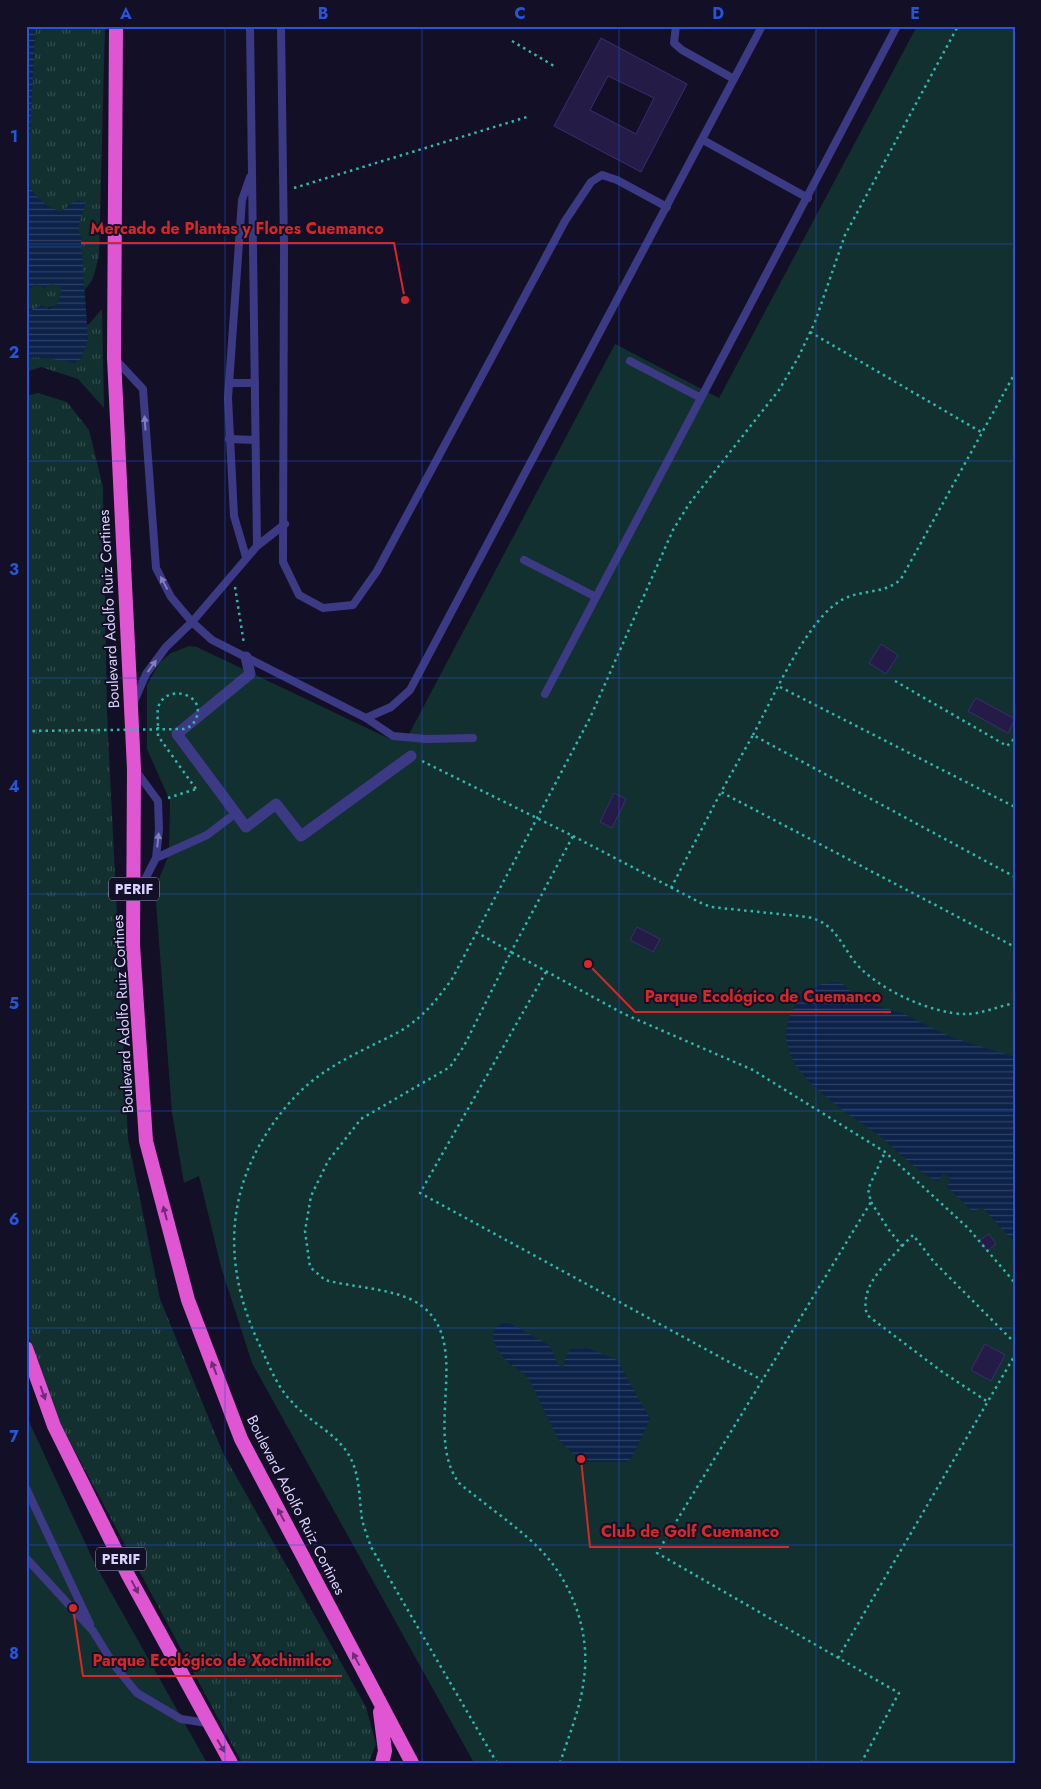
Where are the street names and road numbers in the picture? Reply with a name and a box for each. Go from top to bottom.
street label: Boulevard Adolfo Ruiz Cortines [93,509,125,709]
road number: PERIF [109,878,159,901]
street label: Boulevard Adolfo Ruiz Cortines [107,914,139,1114]
street label: Boulevard Adolfo Ruiz Cortines [241,1411,351,1599]
road number: PERIF [96,1548,146,1570]

